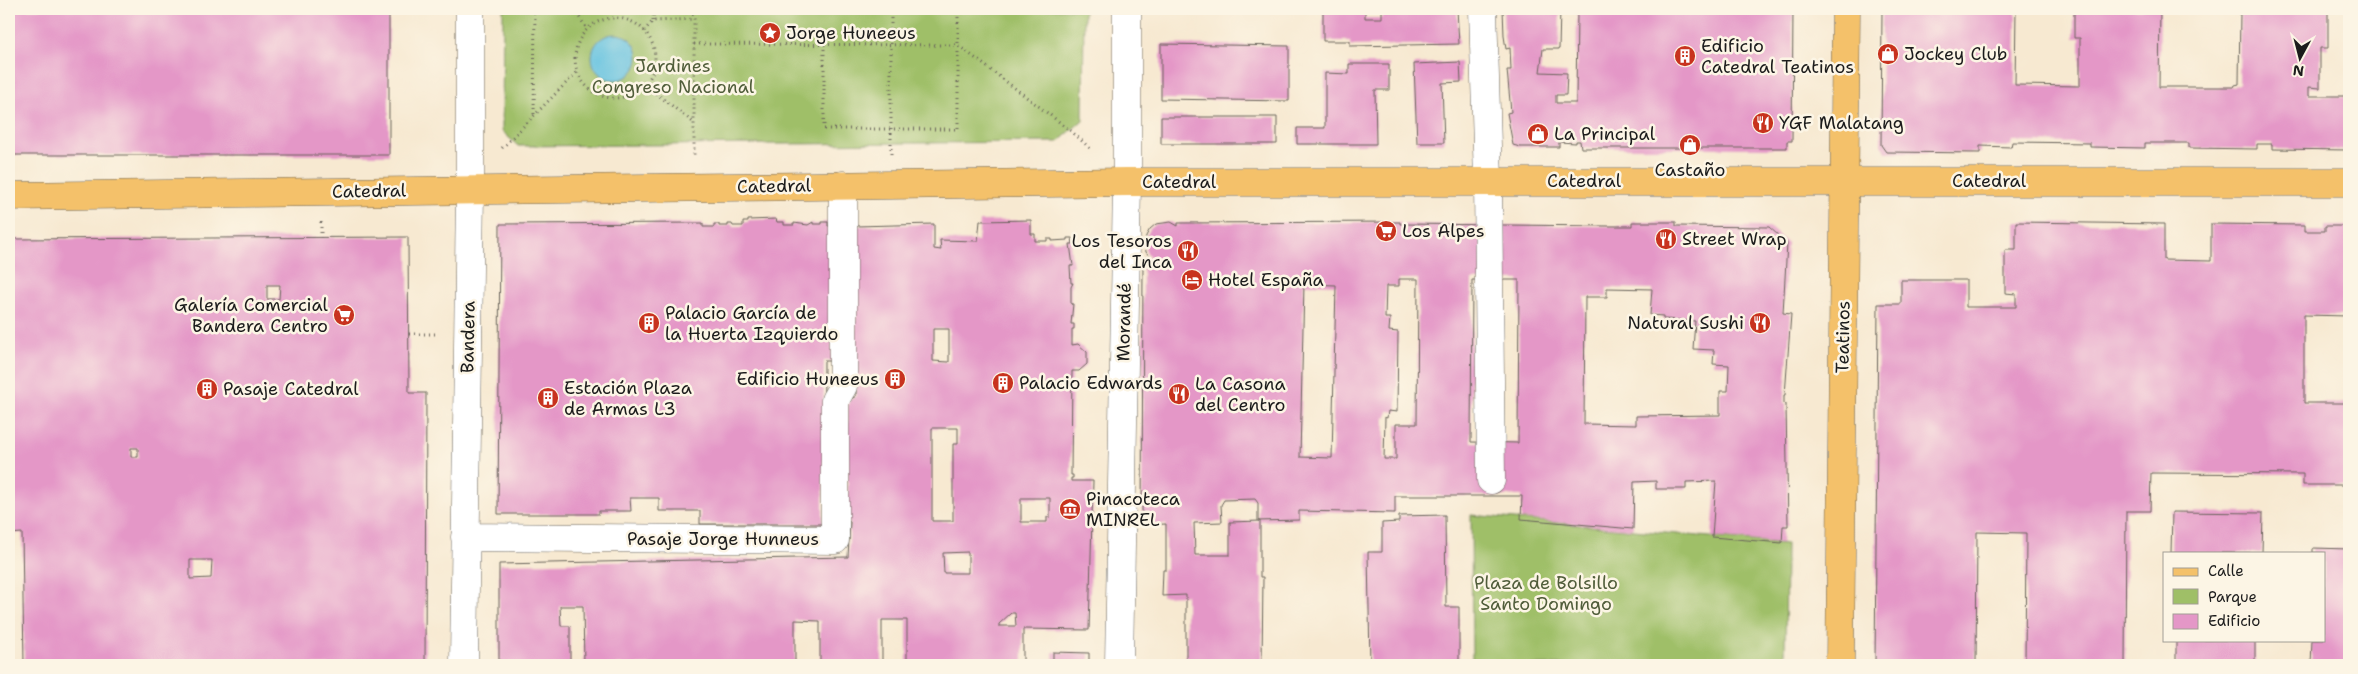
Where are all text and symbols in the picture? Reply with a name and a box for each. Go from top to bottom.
place icon: Jorge Huneeus [758,21,782,45]
place label: Jorge Huneeus [786,21,916,45]
north arrow [2276,32,2326,82]
place label: Edificio Catedral Teatinos [1701,34,1854,79]
shop icon: Jockey Club [1876,42,1900,66]
place label: Jockey Club [1904,42,2007,66]
building icon: Edificio Catedral Teatinos [1673,44,1697,68]
park label: Jardines Congreso Nacional [592,54,755,99]
text: N [2292,61,2305,81]
restaurant icon: YGF Malatang [1751,111,1775,135]
place label: YGF Malatang [1779,111,1904,135]
shop icon: La Principal [1526,122,1550,146]
place label: La Principal [1554,122,1656,146]
shop icon: Castaño [1678,133,1702,157]
place label: Castaño [1655,158,1725,182]
street label: Catedral [1547,169,1622,193]
street label: Catedral [1952,169,2027,193]
street label: Catedral [1142,170,1217,194]
street label: Catedral [737,173,812,199]
street label: Catedral [332,178,407,204]
supermarket icon: Los Alpes [1374,219,1398,243]
place label: Los Alpes [1402,219,1485,243]
restaurant icon: Street Wrap [1654,227,1678,251]
place label: Street Wrap [1682,227,1787,251]
place label: Los Tesoros del Inca [1071,229,1172,274]
restaurant icon: Los Tesoros del Inca [1176,239,1200,263]
hotel icon: Hotel España [1180,268,1204,292]
place label: Hotel España [1208,268,1324,292]
street label: Morandé [1111,282,1137,362]
place label: Galería Comercial Bandera Centro [174,293,329,338]
street label: Teatinos [1830,300,1856,374]
street label: Bandera [455,301,481,373]
place label: Palacio García de la Huerta Izquierdo [665,301,838,346]
supermarket icon: Galería Comercial Bandera Centro [332,303,356,327]
building icon: Palacio García de la Huerta Izquierdo [637,311,661,335]
place label: Natural Sushi [1627,311,1744,335]
restaurant icon: Natural Sushi [1748,311,1772,335]
place label: Edificio Huneeus [736,367,879,391]
building icon: Edificio Huneeus [883,367,907,391]
building icon: Palacio Edwards [991,371,1015,395]
place label: Palacio Edwards [1019,371,1163,395]
place label: La Casona del Centro [1195,372,1286,417]
place label: Estación Plaza de Armas L3 [564,376,692,421]
building icon: Pasaje Catedral [195,377,219,401]
place label: Pasaje Catedral [223,377,359,401]
restaurant icon: La Casona del Centro [1167,382,1191,406]
building icon: Estación Plaza de Armas L3 [536,386,560,410]
place label: Pinacoteca MINREL [1086,487,1180,532]
museum icon: Pinacoteca MINREL [1058,497,1082,521]
street label: Pasaje Jorge Hunneus [627,527,819,551]
legend [2163,552,2326,642]
text: Calle [2208,561,2244,581]
park label: Plaza de Bolsillo Santo Domingo [1474,571,1618,616]
text: Parque [2208,587,2257,607]
text: Edificio [2208,611,2260,631]

